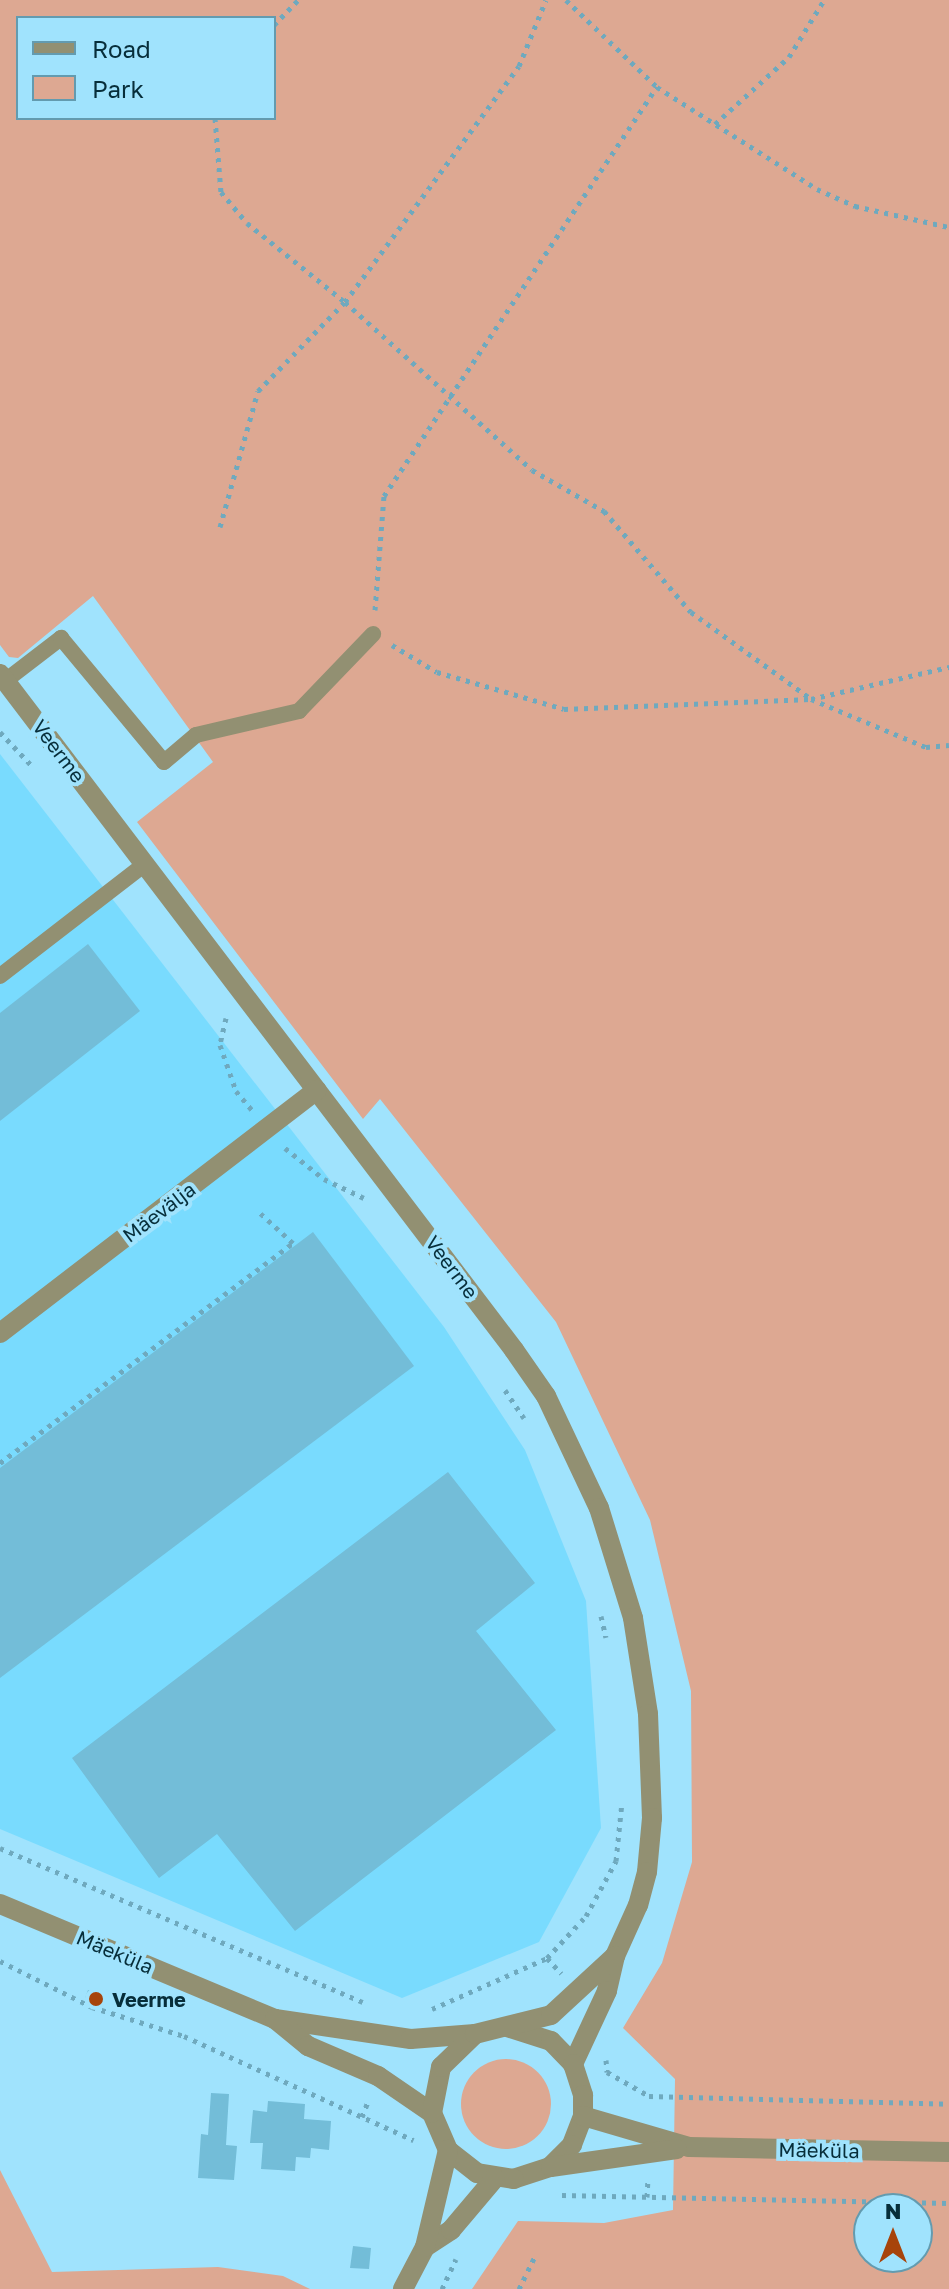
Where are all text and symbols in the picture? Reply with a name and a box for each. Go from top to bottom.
legend [16,16,276,120]
text: Road [92,34,151,63]
text: Park [92,74,144,103]
street label: Veerme [28,715,90,787]
street label: Mäevälja [118,1177,200,1247]
street label: Veerme [421,1231,483,1303]
street label: Mäeküla [73,1925,157,1979]
place label: Veerme [112,1987,186,2011]
marker: Veerme [87,1990,105,2008]
street label: Mäeküla [778,2137,860,2163]
north arrow [853,2193,933,2273]
text: N [885,2197,901,2224]

